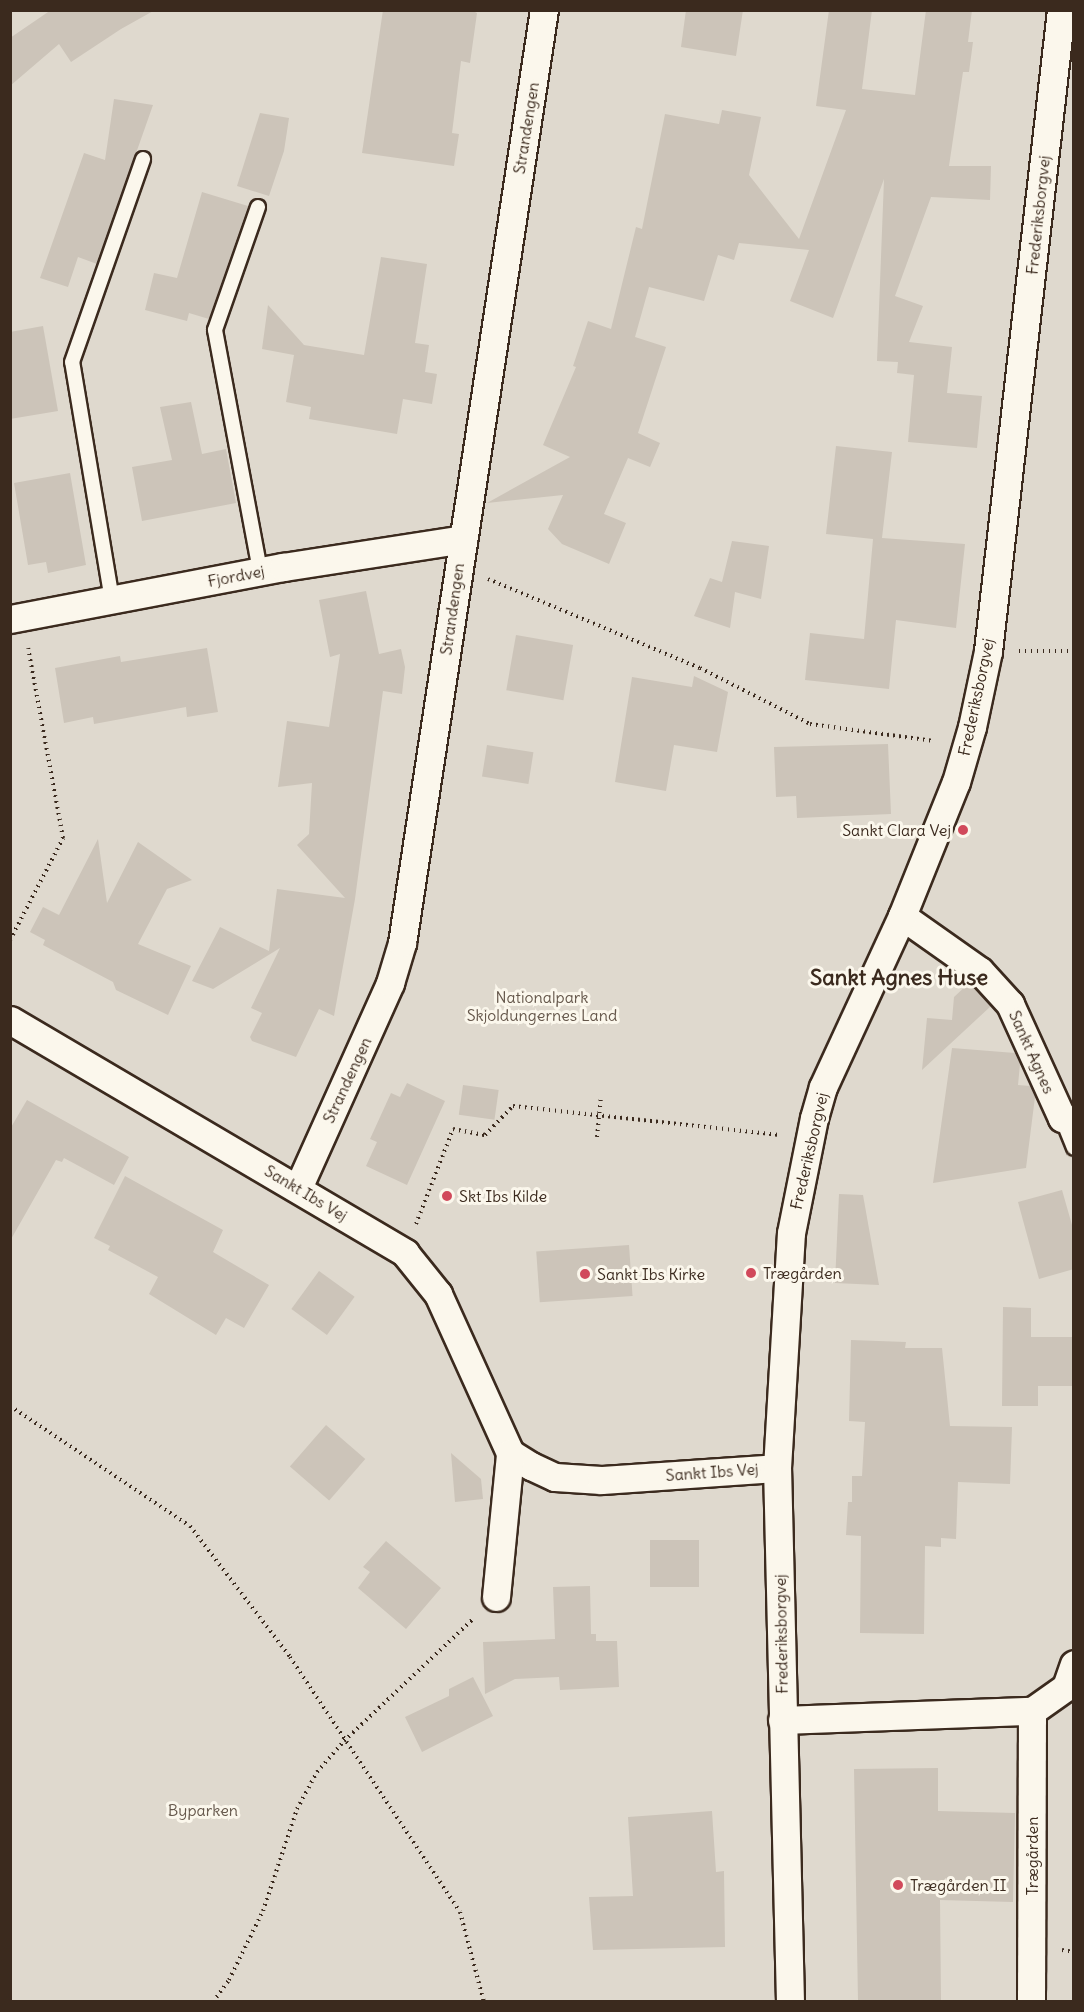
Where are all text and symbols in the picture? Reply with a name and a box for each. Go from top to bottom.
street label: Strandengen [509,81,543,175]
street label: Frederiksborgvej [1022,155,1054,275]
street label: Fjordvej [206,561,266,591]
street label: Strandengen [436,562,468,656]
street label: Frederiksborgvej [954,637,998,757]
place label: Sankt Clara Vej [842,820,951,840]
marker: Sankt Clara Vej [956,823,970,837]
district label: Sankt Agnes Huse [810,965,988,991]
park label: Nationalpark Skjoldungernes Land [467,987,617,1025]
street label: Sankt Agnes [1005,1007,1059,1097]
street label: Strandengen [319,1034,375,1126]
street label: Frederiksborgvej [786,1091,832,1211]
street label: Sankt Ibs Vej [261,1161,351,1225]
place label: Skt Ibs Kilde [459,1186,547,1206]
marker: Skt Ibs Kilde [440,1189,454,1203]
place label: Trægården [763,1263,842,1283]
place label: Sankt Ibs Kirke [597,1264,705,1284]
marker: Trægården [744,1266,758,1280]
marker: Sankt Ibs Kirke [578,1267,592,1281]
street label: Sankt Ibs Vej [665,1459,759,1485]
street label: Frederiksborgvej [770,1574,792,1694]
park label: Byparken [168,1800,238,1820]
street label: Trægården [1022,1817,1042,1895]
place label: Trægården II [910,1875,1007,1895]
marker: Trægården II [891,1878,905,1892]

